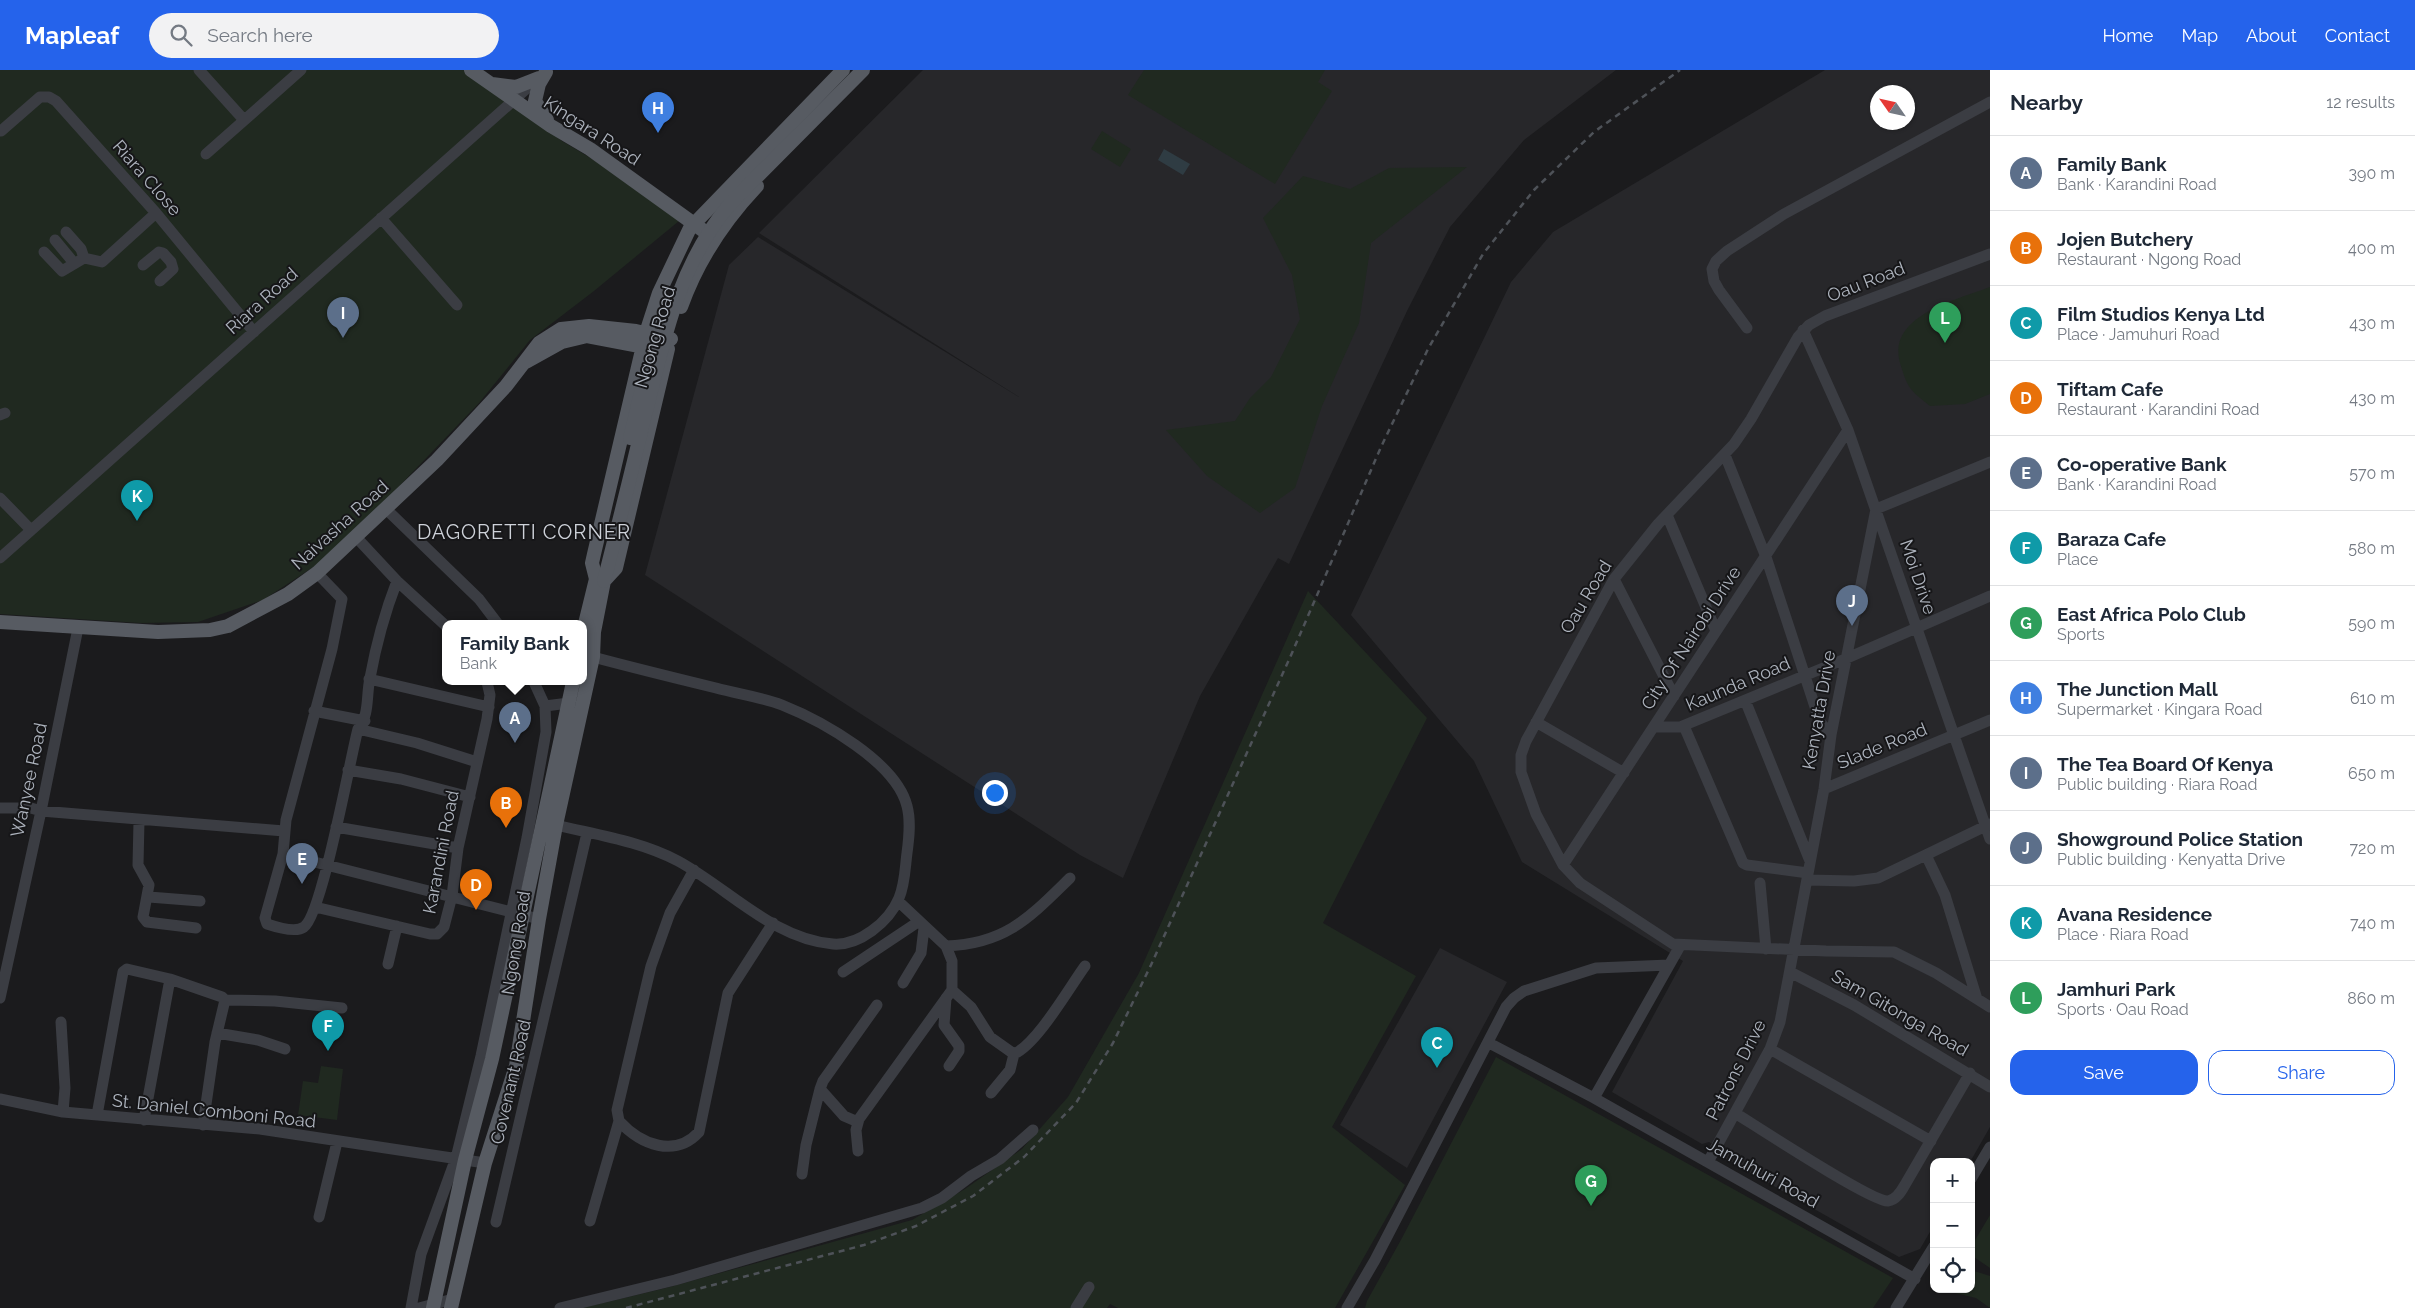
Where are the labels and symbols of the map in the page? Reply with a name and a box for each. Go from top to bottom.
north arrow [1870,85,1915,130]
street label: Kingara Road [540,92,644,170]
pin: H [642,92,674,133]
street label: Riara Close [109,136,186,220]
street label: Oau Road [1824,257,1908,306]
street label: Riara Road [221,263,302,338]
street label: Ngong Road [630,284,679,390]
pin: I [327,297,359,338]
pin: L [1929,302,1961,343]
street label: Naivasha Road [287,476,393,574]
pin: K [121,480,153,521]
district label: DAGORETTI CORNER [417,520,631,544]
street label: Moi Drive [1896,537,1941,617]
street label: Oau Road [1556,556,1616,637]
street label: City Of Nairobi Drive [1636,562,1745,713]
pin: J [1836,585,1868,626]
street label: Kenyatta Drive [1798,648,1839,771]
street label: Kaunda Road [1682,652,1793,715]
pin: A [499,702,531,743]
street label: Slade Road [1834,718,1930,773]
street label: Wanyee Road [6,721,51,839]
your location [982,780,1008,806]
pin: B [490,787,522,828]
street label: Karandini Road [418,788,463,915]
pin: E [286,843,318,884]
pin: D [460,869,492,910]
street label: Ngong Road [497,889,534,996]
street label: Sam Gitonga Road [1828,965,1972,1060]
pin: F [312,1010,344,1051]
street label: Patrons Drive [1701,1015,1770,1124]
street label: Covenant Road [486,1018,535,1146]
pin: C [1421,1027,1453,1068]
street label: St. Daniel Comboni Road [111,1089,317,1132]
street label: Jamuhuri Road [1704,1133,1823,1212]
pin: G [1575,1165,1607,1206]

